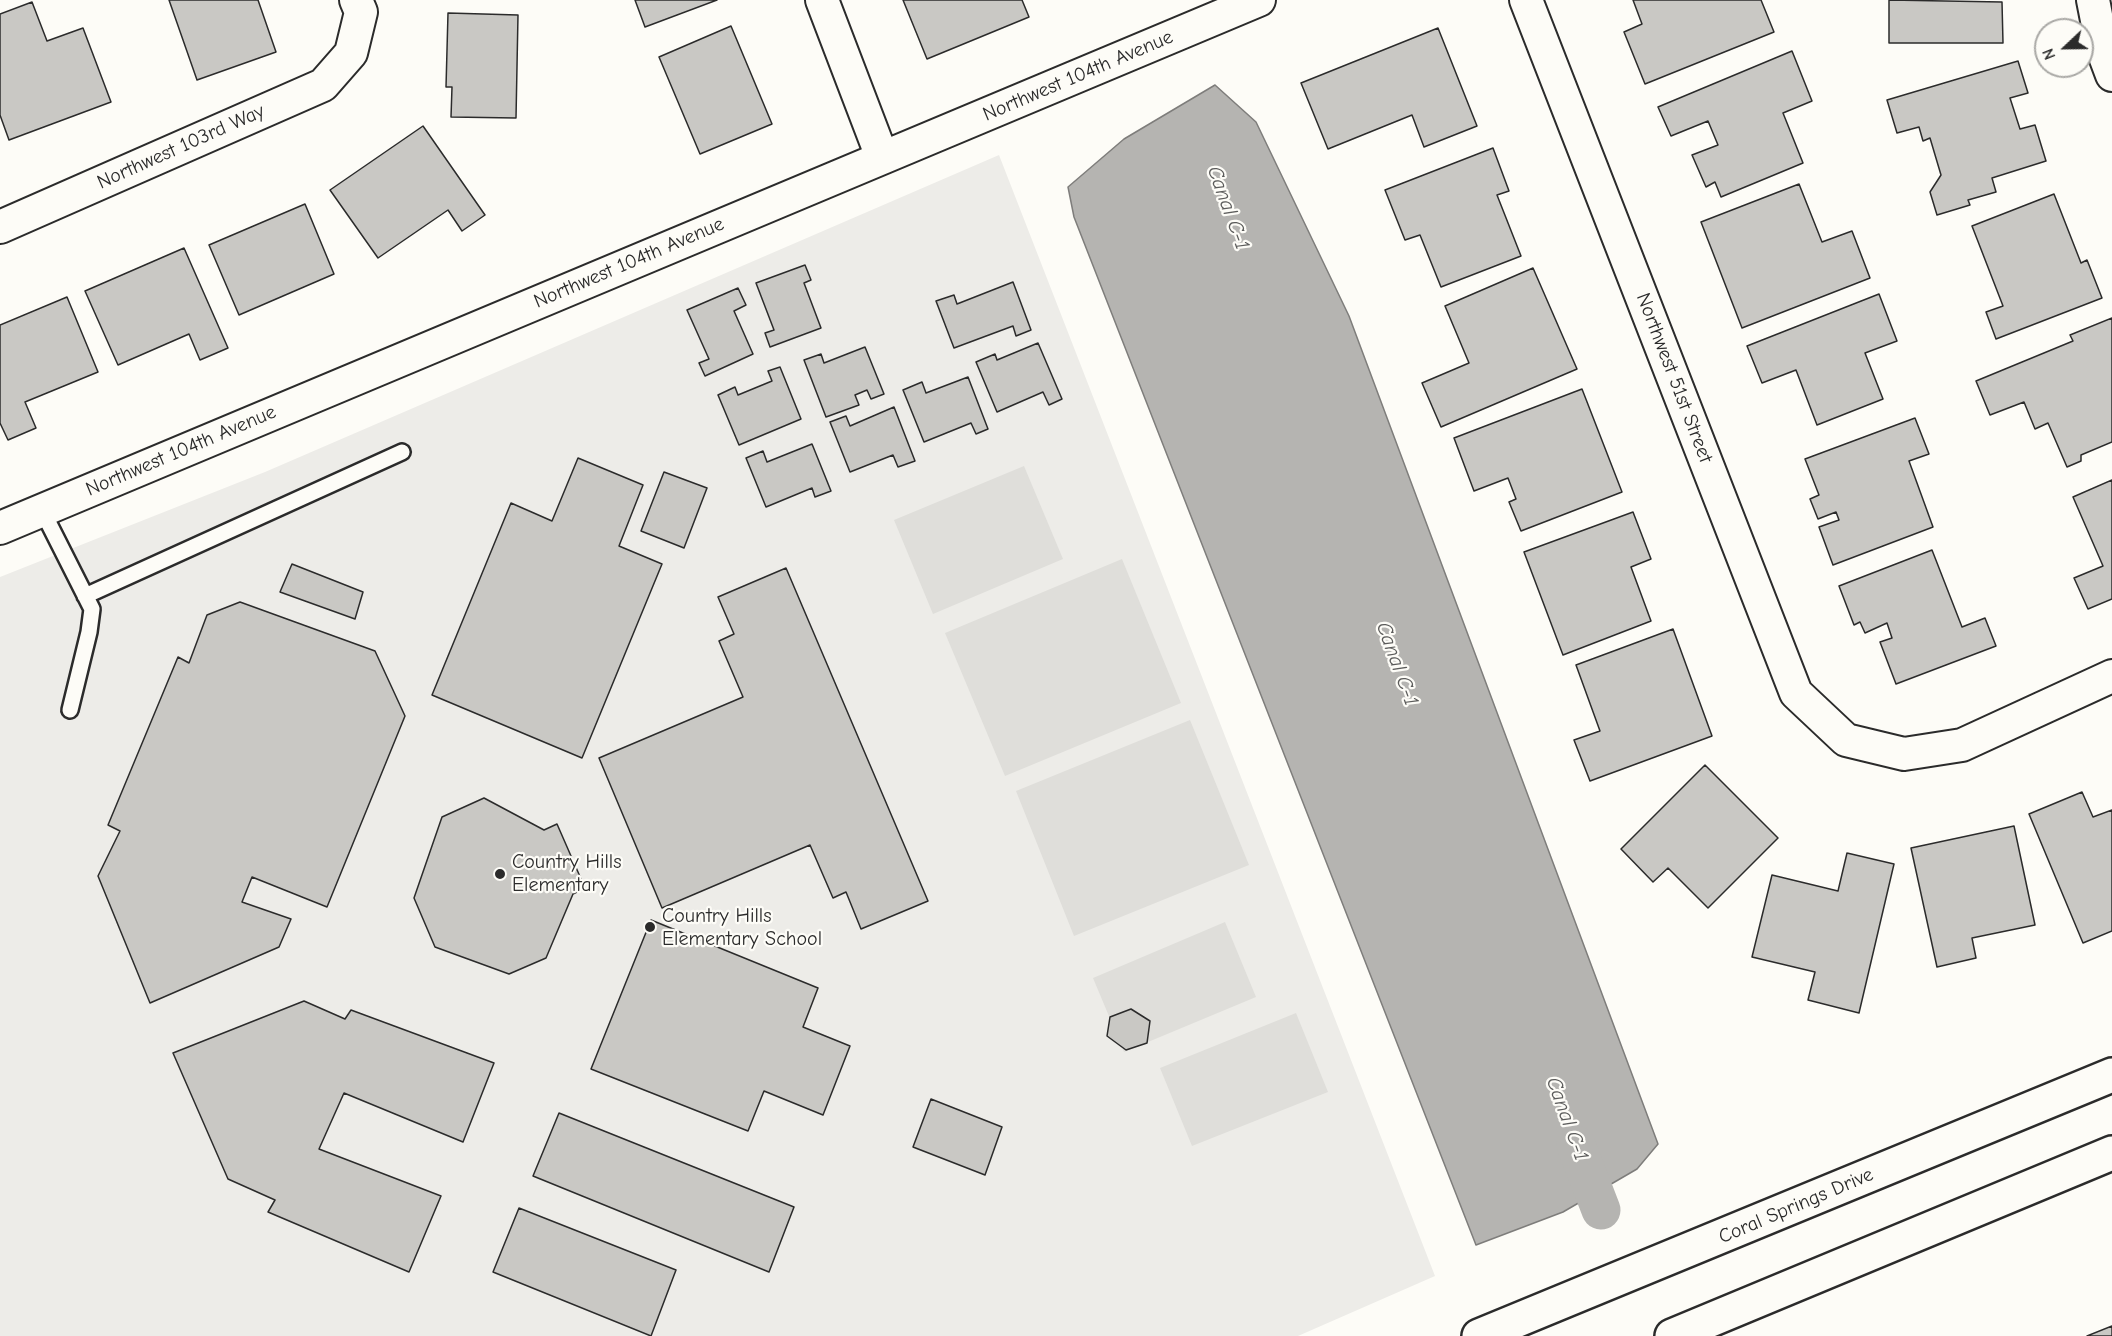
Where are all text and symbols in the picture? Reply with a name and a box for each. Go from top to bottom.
north arrow [2034,18,2094,78]
street label: Northwest 104th Avenue [979,25,1177,127]
text: N [2039,46,2059,62]
street label: Northwest 103rd Way [94,99,268,195]
water label: Canal C-1 [1201,163,1255,253]
street label: Northwest 104th Avenue [530,212,728,314]
street label: Northwest 51st Street [1631,290,1717,466]
street label: Northwest 104th Avenue [82,400,280,502]
water label: Canal C-1 [1370,619,1424,709]
place label: Country Hills Elementary [512,850,621,897]
marker: Country Hills Elementary [493,867,507,881]
place label: Country Hills Elementary School [662,904,822,951]
marker: Country Hills Elementary School [643,920,657,934]
water label: Canal C-1 [1540,1074,1594,1164]
street label: Coral Springs Drive [1715,1163,1877,1249]

